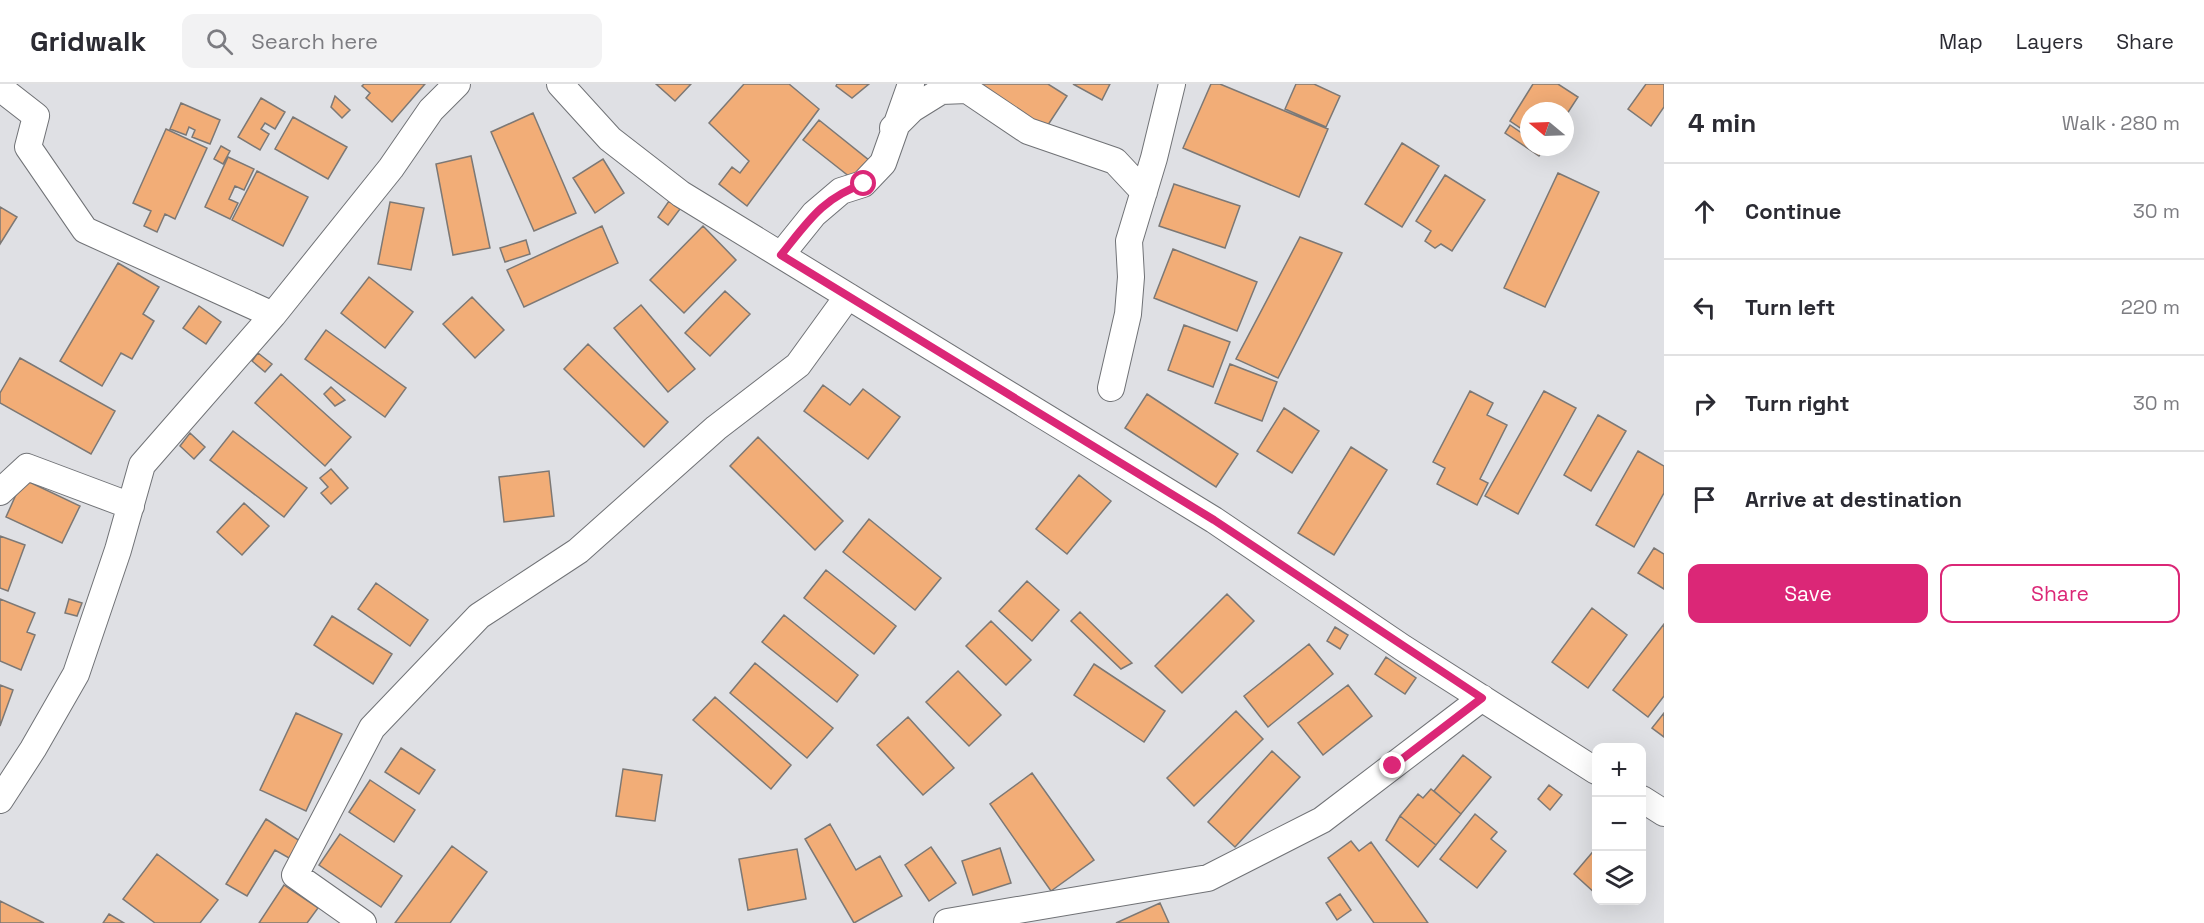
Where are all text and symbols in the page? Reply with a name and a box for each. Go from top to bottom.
search box [182,14,602,68]
text: Gridwalk [30,23,146,59]
icon: search [203,25,236,58]
text: Search here [251,27,378,55]
text: Map [1939,28,1983,55]
text: Layers [2016,28,2083,55]
text: Share [2116,28,2174,55]
north arrow [1520,102,1574,156]
text: 4 min [1688,106,1756,140]
text: Walk · 280 m [2062,110,2180,136]
route start [850,170,876,196]
icon: ahead [1688,195,1721,228]
text: Continue [1745,197,1841,225]
text: 30 m [2133,198,2180,224]
icon: left [1688,291,1721,324]
text: Turn left [1745,293,1835,321]
text: 220 m [2121,294,2180,320]
icon: right [1688,387,1721,420]
text: Turn right [1745,389,1850,417]
text: 30 m [2133,390,2180,416]
icon: arrive [1688,483,1721,516]
text: Arrive at destination [1745,485,1962,513]
button: Save [1688,564,1928,623]
button: Share [1940,564,2180,623]
map controls [1592,743,1646,905]
button: + [1592,743,1646,797]
route end [1379,752,1405,778]
button: − [1592,797,1646,851]
button: layers [1592,851,1646,905]

